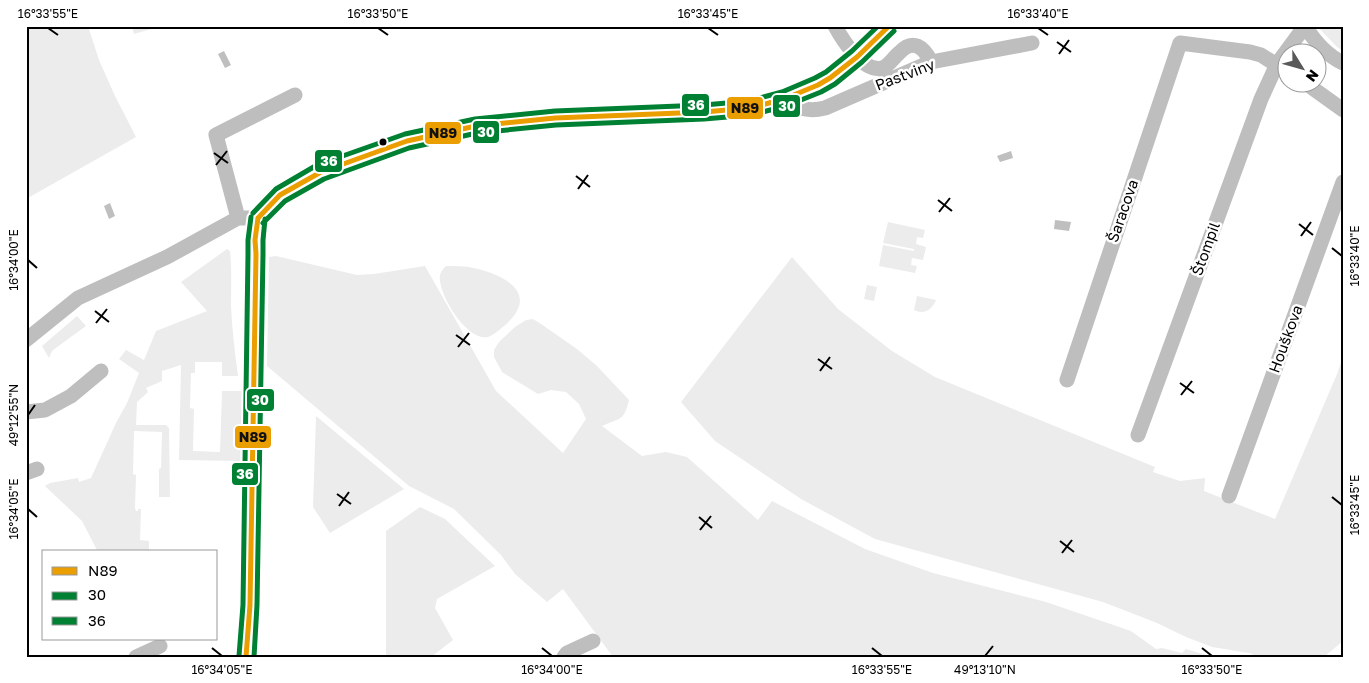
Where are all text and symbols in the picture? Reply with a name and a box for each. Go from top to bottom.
text: 16°33'55"E [18,6,78,21]
text: 16°33'50"E [348,6,408,21]
text: 16°33'45"E [678,6,738,21]
text: 16°33'40"E [1007,6,1069,21]
north arrow [1276,42,1326,92]
street label: Pastviny [872,54,937,94]
text: N [1303,67,1323,85]
line badge: 36 [681,93,710,117]
line badge: 30 [772,94,801,118]
text: 36 [687,96,705,113]
line badge: N89 [726,96,764,120]
text: 30 [778,97,796,114]
text: N89 [731,99,759,116]
line badge: 30 [472,120,500,144]
line badge: N89 [424,121,462,145]
text: 30 [477,123,495,140]
text: N89 [429,124,457,141]
unlabelled marker [378,137,388,147]
line badge: 36 [314,149,343,173]
text: 36 [320,152,338,169]
street label: Šaracova [1103,177,1141,245]
street label: Štompil [1187,219,1223,278]
text: 16°33'40"E [1347,225,1362,287]
text: 16°34'00"E [6,229,21,291]
street label: Houškova [1265,302,1306,375]
text: 49°12'55"N [6,384,21,446]
line badge: 30 [246,388,275,412]
text: 30 [251,391,269,408]
line badge: N89 [234,425,272,449]
text: N89 [239,428,267,445]
line badge: 36 [231,462,259,486]
text: 36 [236,465,254,482]
text: 16°33'45"E [1347,475,1362,535]
text: 16°34'05"E [6,478,21,540]
legend [42,550,218,640]
text: N89 [88,561,118,579]
text: 30 [88,585,106,603]
text: 36 [88,611,106,629]
text: 16°34'05"E [191,662,253,677]
text: 16°34'00"E [521,662,583,677]
text: 16°33'55"E [852,662,912,677]
text: 49°13'10"N [954,662,1016,677]
text: 16°33'50"E [1182,662,1242,677]

